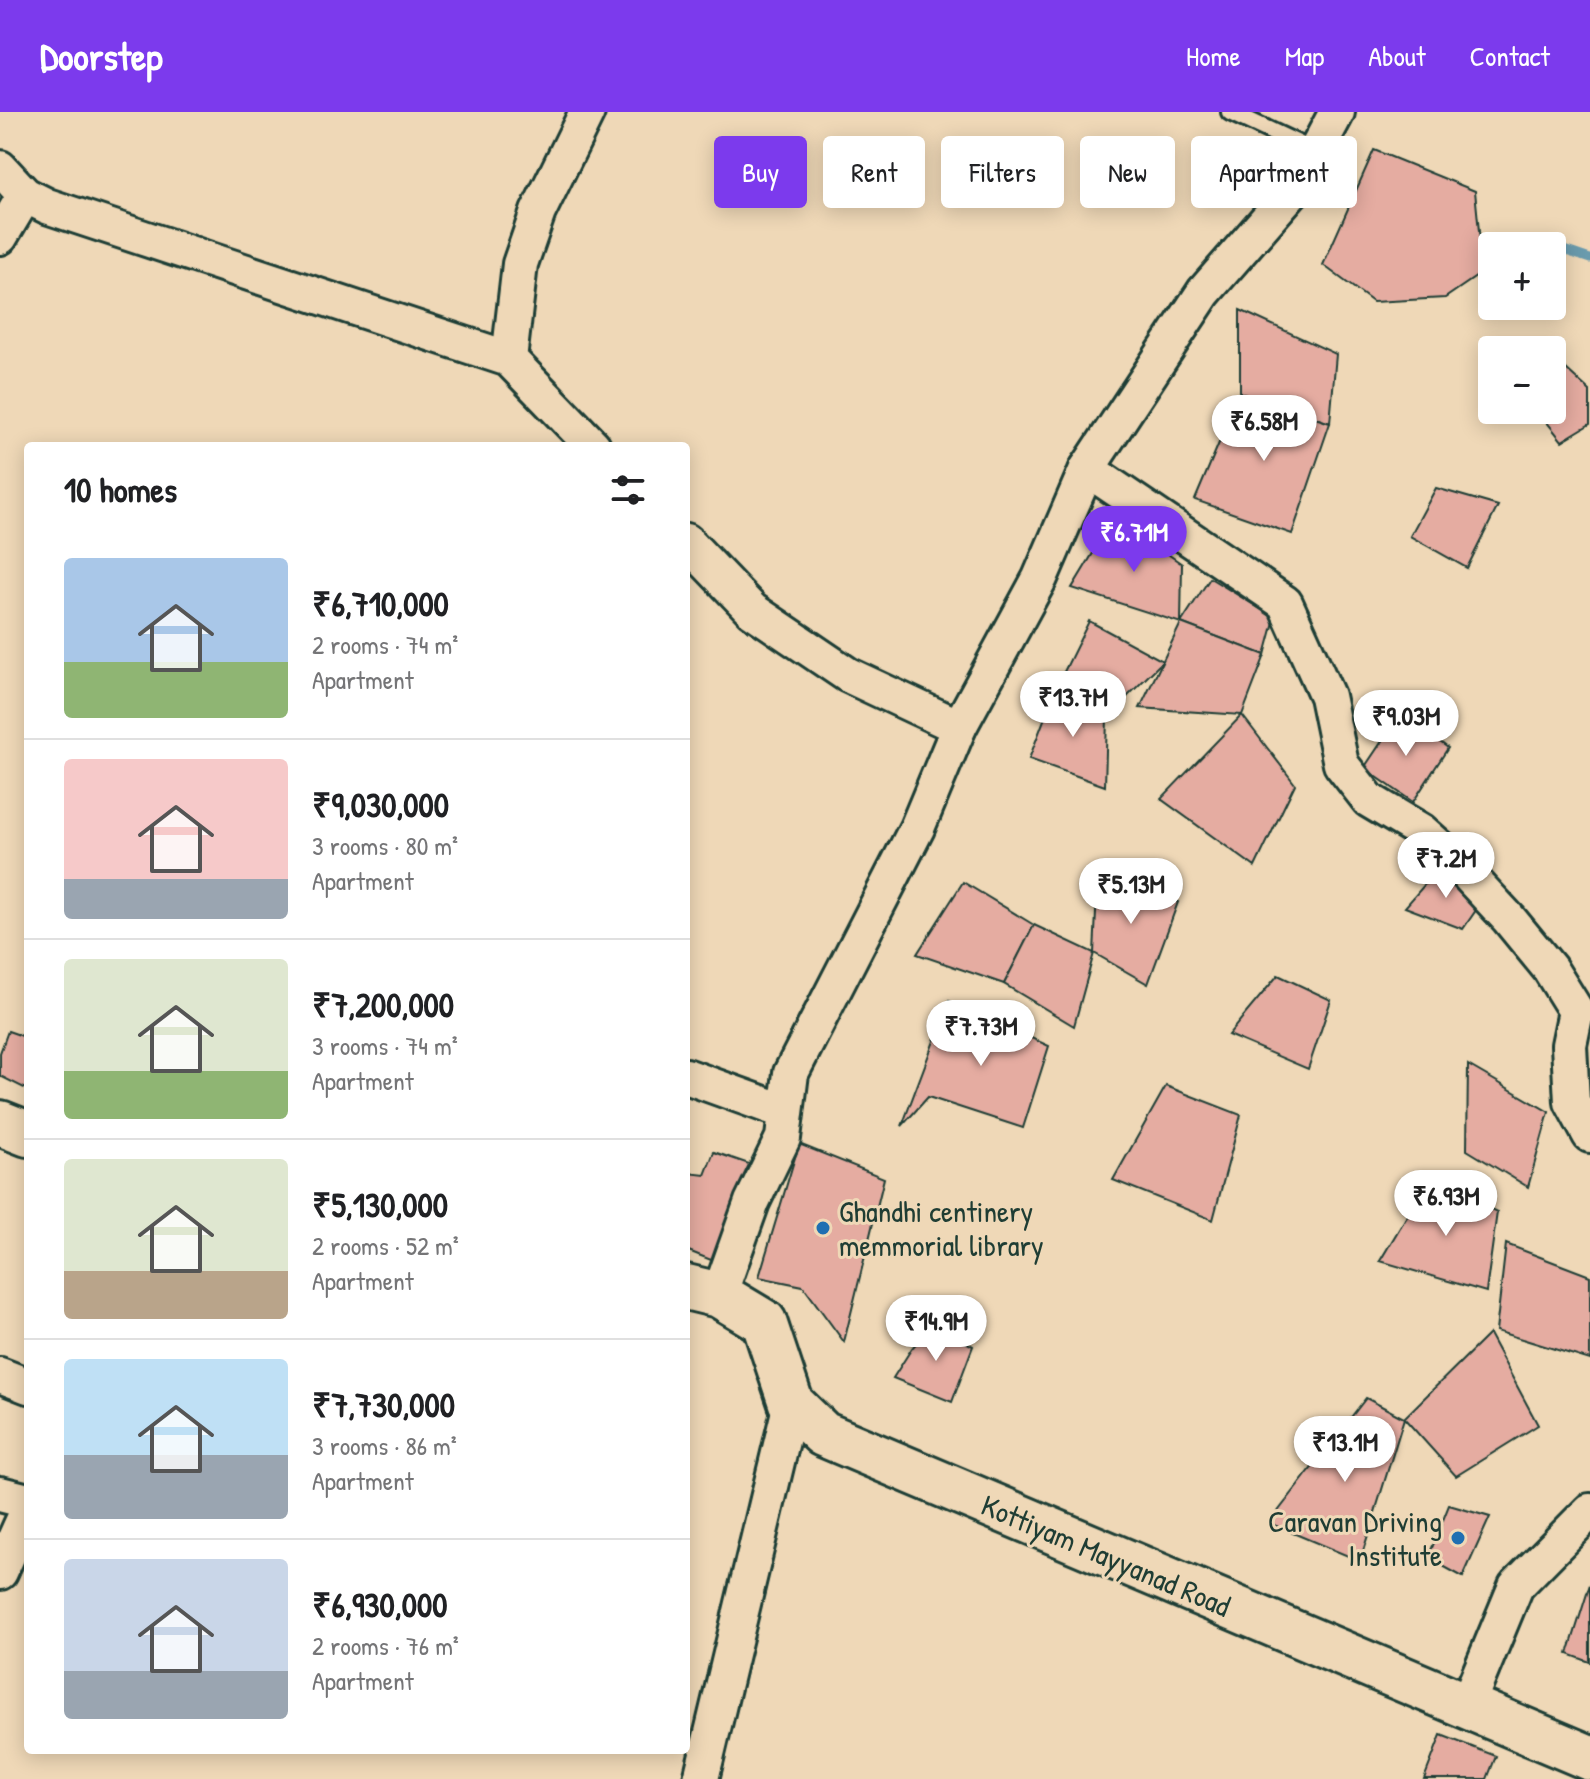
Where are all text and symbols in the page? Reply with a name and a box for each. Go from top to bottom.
text: Doorstep [40,30,162,82]
text: Home [1186,37,1241,75]
text: Map [1285,37,1324,75]
text: About [1368,37,1426,75]
text: Contact [1470,37,1550,75]
chip: Buy [714,136,807,208]
chip: Rent [823,136,925,208]
chip: Filters [941,136,1064,208]
chip: New [1080,136,1175,208]
chip: Apartment [1191,136,1357,208]
map controls [1478,232,1566,424]
button: + [1478,232,1566,320]
button: − [1478,336,1566,424]
pin: ₹6.58M [1199,395,1329,463]
text: ₹6.58M [1230,403,1298,438]
text: 10 homes [64,467,177,513]
icon: filters [606,468,650,512]
pin: ₹6.71M [1069,506,1199,574]
text: ₹6.71M [1100,514,1168,549]
text: ₹6,710,000 [312,581,449,627]
icon: home [128,590,224,686]
text: 2 rooms · 74 m² [312,627,458,662]
text: Apartment [312,662,414,697]
pin: ₹13.7M [1008,671,1138,739]
text: ₹13.7M [1038,679,1108,714]
pin: ₹9.03M [1341,690,1471,758]
text: ₹9.03M [1372,698,1440,733]
text: ₹9,030,000 [312,782,449,828]
icon: home [128,791,224,887]
text: 3 rooms · 80 m² [312,828,458,863]
pin: ₹7.2M [1390,832,1502,900]
text: ₹7.2M [1416,840,1476,875]
pin: ₹5.13M [1066,858,1196,926]
text: Apartment [312,863,414,898]
text: ₹5.13M [1097,866,1165,901]
text: ₹7,200,000 [312,982,454,1028]
icon: home [128,991,224,1087]
pin: ₹7.73M [916,1000,1046,1068]
text: ₹7.73M [944,1008,1018,1043]
text: 3 rooms · 74 m² [312,1028,458,1063]
text: Apartment [312,1063,414,1098]
pin: ₹6.93M [1381,1170,1511,1238]
text: ₹6.93M [1412,1178,1480,1213]
text: ₹5,130,000 [312,1182,448,1228]
icon: home [128,1191,224,1287]
place label: Ghandhi centinery memmorial library [839,1191,1044,1265]
marker: Ghandhi centinery memmorial library [814,1219,832,1237]
text: 2 rooms · 52 m² [312,1228,459,1263]
text: Apartment [312,1263,414,1298]
pin: ₹14.9M [871,1295,1001,1363]
text: ₹14.9M [904,1303,968,1338]
text: ₹7,730,000 [312,1382,455,1428]
icon: home [128,1391,224,1487]
pin: ₹13.1M [1280,1416,1410,1484]
text: ₹13.1M [1312,1424,1378,1459]
text: 3 rooms · 86 m² [312,1428,457,1463]
text: Apartment [312,1463,414,1498]
street label: Kottiyam Mayyanad Road [975,1484,1237,1626]
place label: Caravan Driving Institute [1268,1501,1442,1575]
marker: Caravan Driving Institute [1449,1529,1467,1547]
text: ₹6,930,000 [312,1582,447,1628]
icon: home [128,1591,224,1687]
text: 2 rooms · 76 m² [312,1628,459,1663]
text: Apartment [312,1663,414,1698]

